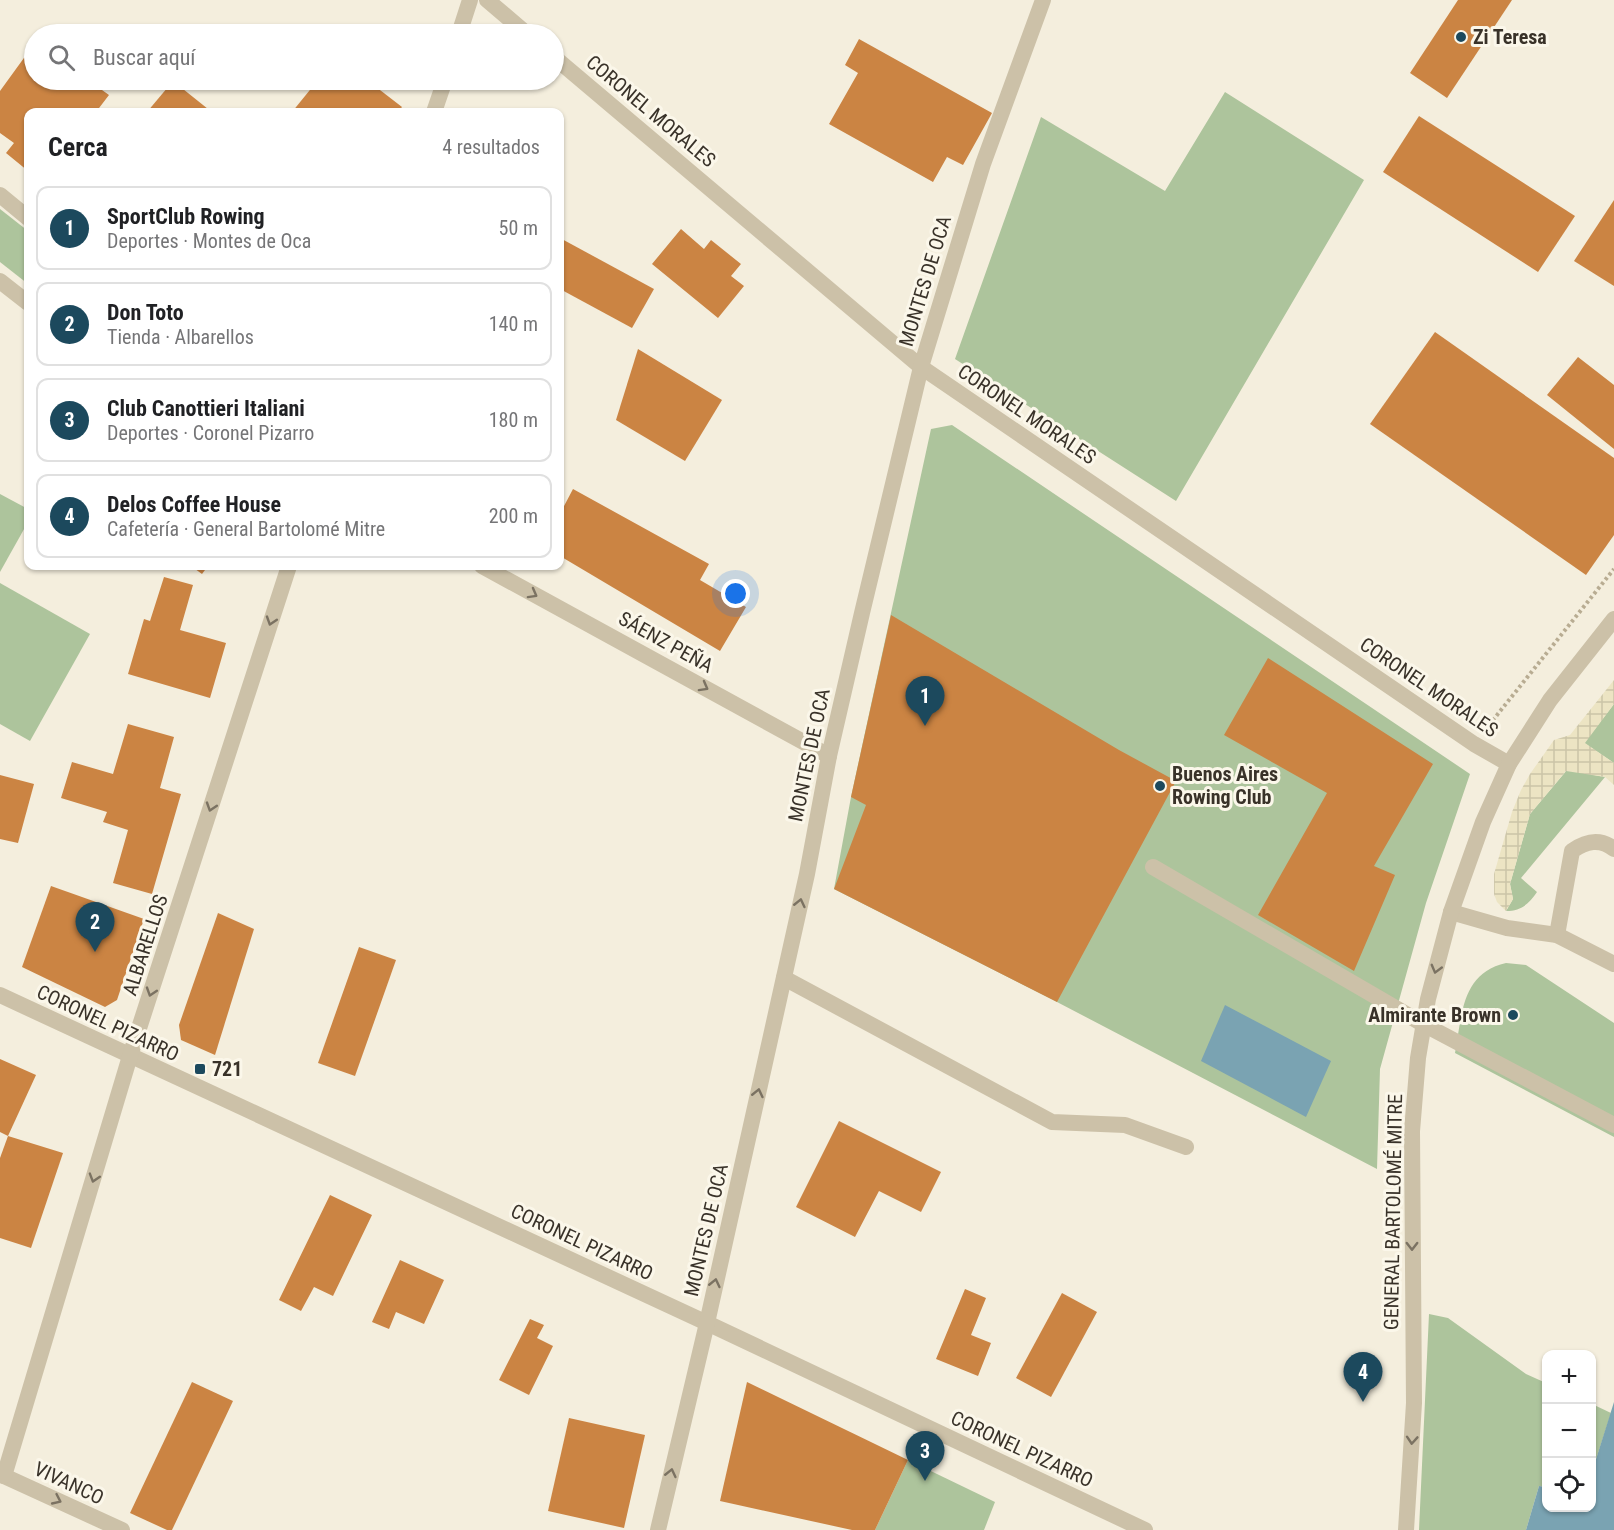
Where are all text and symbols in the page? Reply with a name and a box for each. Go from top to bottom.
search box [24,24,564,90]
place label: Zi Teresa [1473,25,1547,49]
marker: Zi Teresa [1454,30,1468,44]
icon: search [45,41,78,74]
text: Buscar aquí [93,45,196,70]
street label: CORONEL MORALES [581,50,721,172]
text: Cerca [48,132,108,162]
text: 4 resultados [442,135,540,159]
text: SportClub Rowing [107,204,265,229]
street label: MONTES DE OCA [894,212,956,349]
text: 1 [64,216,75,240]
text: 50 m [499,216,538,240]
text: Deportes · Montes de Oca [107,229,311,253]
text: Don Toto [107,300,184,325]
text: 2 [64,312,75,336]
text: 140 m [489,312,538,336]
text: Tienda · Albarellos [107,325,254,349]
street label: CORONEL MORALES [953,359,1101,469]
text: Club Canottieri Italiani [107,396,305,421]
text: 3 [64,408,75,432]
text: 180 m [489,408,538,432]
text: Deportes · Coronel Pizarro [107,421,314,445]
text: Delos Coffee House [107,492,281,517]
text: 4 [64,504,75,528]
text: 200 m [489,504,538,528]
text: Cafetería · General Bartolomé Mitre [107,517,385,541]
your location [721,579,750,608]
one-way arrow [527,587,538,598]
street label: SÁENZ PEÑA [615,606,718,678]
one-way arrow [266,615,279,626]
street label: CORONEL MORALES [1355,632,1503,742]
pin: 1 [906,676,944,726]
one-way arrow [698,680,709,692]
street label: MONTES DE OCA [783,686,835,824]
place label: Buenos Aires Rowing Club [1172,762,1278,809]
marker: Buenos Aires Rowing Club [1153,779,1167,793]
one-way arrow [206,801,219,812]
street label: ALBARELLOS [117,891,173,999]
one-way arrow [793,898,806,908]
pin: 2 [76,902,115,952]
one-way arrow [1431,963,1443,974]
street label: CORONEL PIZARRO [33,980,183,1066]
one-way arrow [146,986,159,997]
place label: Almirante Brown [1368,1003,1501,1027]
marker: Almirante Brown [1506,1008,1520,1022]
place label: 721 [212,1057,242,1081]
marker: 721 [193,1062,207,1076]
one-way arrow [751,1088,764,1098]
street label: GENERAL BARTOLOMÉ MITRE [1379,1094,1407,1330]
street label: MONTES DE OCA [679,1161,733,1299]
one-way arrow [89,1173,101,1183]
street label: CORONEL PIZARRO [507,1199,657,1285]
one-way arrow [1406,1241,1418,1250]
one-way arrow [708,1278,721,1288]
map controls [1542,1350,1596,1512]
button: + [1542,1350,1596,1404]
pin: 4 [1344,1352,1382,1402]
button: − [1542,1404,1596,1458]
street label: CORONEL PIZARRO [947,1406,1097,1492]
pin: 3 [906,1432,944,1481]
one-way arrow [1405,1436,1418,1445]
street label: VIVANCO [30,1456,108,1510]
button: locate [1542,1458,1596,1512]
one-way arrow [664,1468,677,1478]
one-way arrow [51,1493,62,1505]

